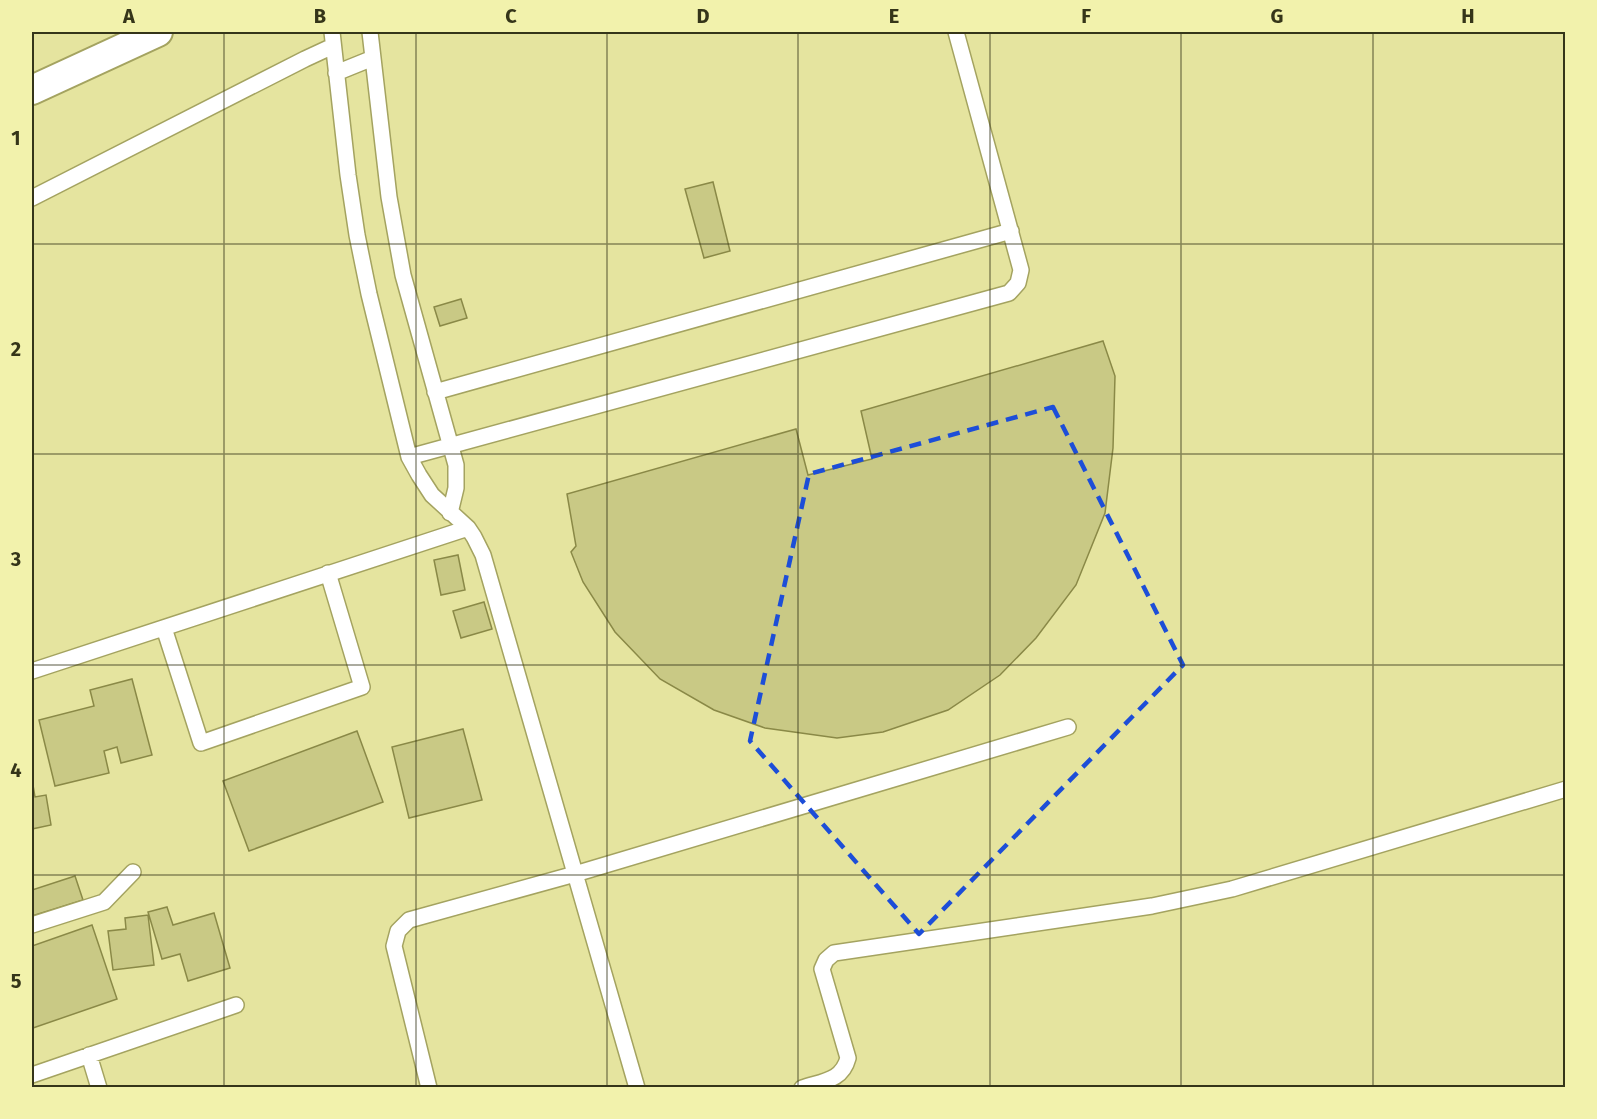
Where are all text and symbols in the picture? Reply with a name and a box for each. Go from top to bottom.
text: A [122,4,136,28]
text: B [314,4,326,28]
text: C [505,4,517,28]
text: D [696,4,710,28]
text: E [889,4,899,28]
text: F [1081,4,1091,28]
text: G [1271,4,1283,28]
text: H [1461,4,1475,28]
text: 1 [11,126,21,150]
text: 2 [11,337,21,361]
text: 3 [10,547,21,571]
text: 4 [10,758,22,782]
text: 5 [11,969,22,993]

